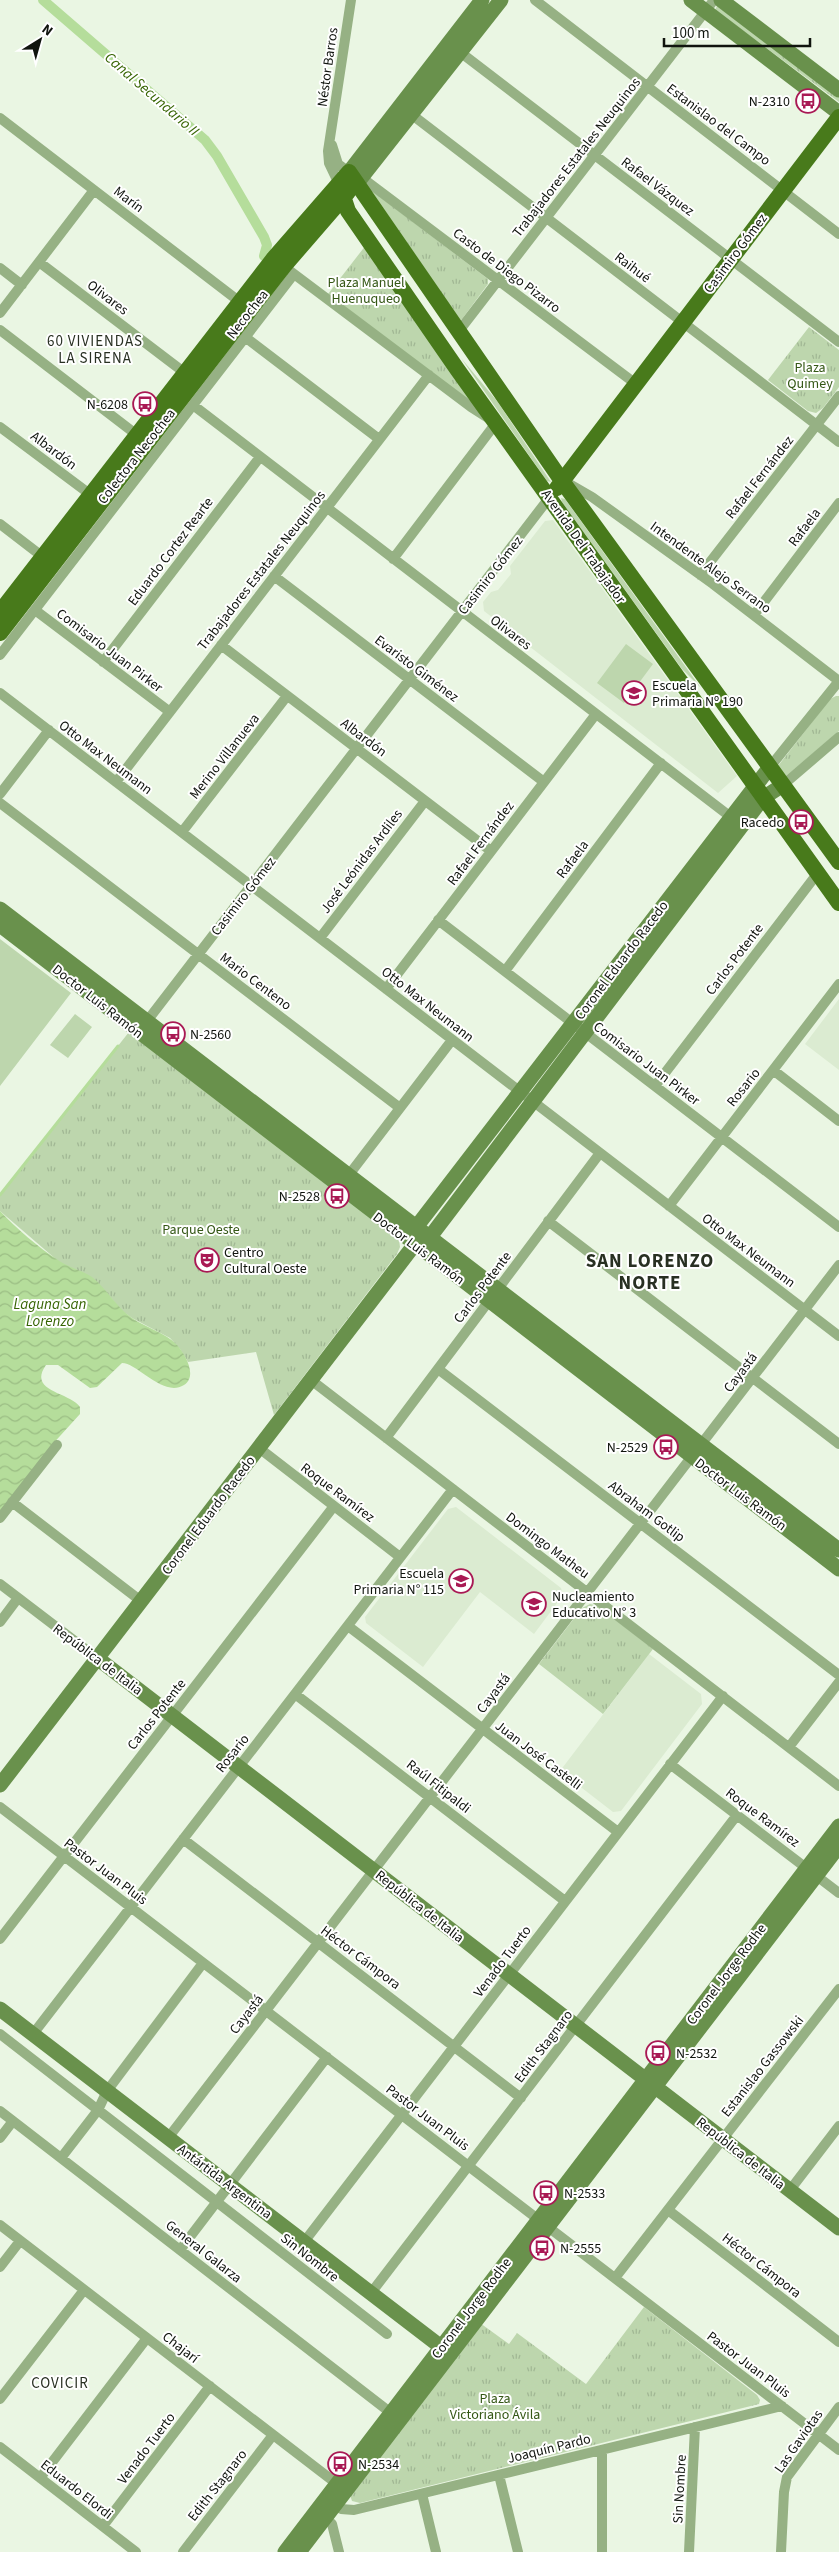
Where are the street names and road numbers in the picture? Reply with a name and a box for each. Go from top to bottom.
street label: Néstor Barros [313,26,343,108]
street label: Trabajadores Estatales Neuquinos [508,73,646,242]
street label: Estanislao del Campo [662,79,775,171]
street label: Rafael Vázquez [617,153,698,221]
street label: Marín [109,182,148,218]
street label: Casimiro Gómez [699,210,772,298]
street label: Casto de Diego Pizarro [448,224,564,318]
street label: Raihué [610,248,655,288]
street label: Olivares [83,276,132,320]
street label: Necochea [222,286,273,343]
street label: Colectora Necochea [93,405,180,509]
street label: Albardón [26,427,81,475]
street label: Rafael Fernández [721,432,799,523]
street label: Avenida Del Trabajador [536,485,630,608]
street label: Trabajadores Estatales Neuquinos [193,486,331,655]
street label: Eduardo Cortez Rearte [123,493,218,610]
street label: Rafaela [784,504,826,551]
street label: Intendente Alejo Serrano [646,517,775,619]
street label: Casimiro Gómez [454,532,528,619]
street label: Comisario Juan Pirker [52,604,167,698]
street label: Olivares [486,611,535,655]
street label: Evaristo Giménez [370,631,463,707]
street label: Merino Villanueva [185,710,265,804]
street label: Albardón [336,714,391,762]
street label: Otto Max Neumann [54,716,156,800]
street label: Rafael Fernández [443,797,519,890]
street label: José Leónidas Ardiles [316,805,408,918]
street label: Rafaela [552,836,594,883]
street label: Casimiro Gómez [207,853,281,940]
street label: Coronel Eduardo Racedo [570,897,673,1024]
street label: Carlos Potente [701,919,768,1000]
street label: Mario Centeno [215,948,295,1015]
street label: Doctor Luis Ramón [48,960,147,1044]
street label: Otto Max Neumann [377,962,478,1047]
street label: Comisario Juan Pirker [589,1017,704,1111]
street label: Rosario [722,1064,765,1111]
street label: Doctor Luis Ramón [368,1208,469,1290]
street label: Otto Max Neumann [697,1209,799,1293]
street label: Carlos Potente [449,1247,516,1328]
street label: Cayastá [719,1348,762,1397]
street label: Coronel Eduardo Racedo [157,1452,260,1579]
street label: Doctor Luis Ramón [690,1454,791,1536]
street label: Roque Ramírez [296,1458,379,1527]
street label: Abraham Gotlip [604,1476,689,1547]
street label: Domingo Matheu [501,1508,593,1584]
street label: República de Italia [48,1619,146,1700]
street label: Cayastá [472,1669,515,1718]
street label: Carlos Potente [123,1675,191,1754]
street label: Juan José Castelli [491,1716,586,1795]
street label: Rosario [211,1730,254,1777]
street label: Raúl Fitipaldi [402,1755,475,1818]
street label: Roque Ramírez [721,1783,804,1852]
street label: Pastor Juan Pluis [59,1834,151,1910]
street label: República de Italia [371,1866,468,1948]
street label: Coronel Jorge Rodhe [682,1920,772,2029]
street label: Héctor Cámpora [316,1921,405,1995]
street label: Venado Tuerto [469,1922,536,2002]
street label: Cayastá [225,1991,269,2039]
street label: Edith Stagnaro [510,2006,578,2087]
street label: Estanislao Gassowski [717,2012,809,2122]
street label: Pastor Juan Pluis [381,2080,473,2156]
street label: República de Italia [692,2113,789,2195]
street label: Antártida Argentina [173,2139,276,2224]
street label: General Galarza [161,2216,246,2288]
street label: Héctor Cámpora [718,2228,805,2303]
street label: Sin Nombre [276,2229,343,2287]
street label: Coronel Jorge Rodhe [427,2254,517,2363]
street label: Chajarí [158,2327,203,2369]
street label: Pastor Juan Pluis [702,2327,794,2403]
street label: Las Gaviotas [770,2406,828,2477]
street label: Venado Tuerto [113,2409,180,2489]
street label: Joaquín Pardo [506,2429,593,2469]
street label: Edith Stagnaro [183,2445,252,2526]
street label: Sin Nombre [668,2454,692,2524]
street label: Eduardo Elordi [36,2455,117,2524]

